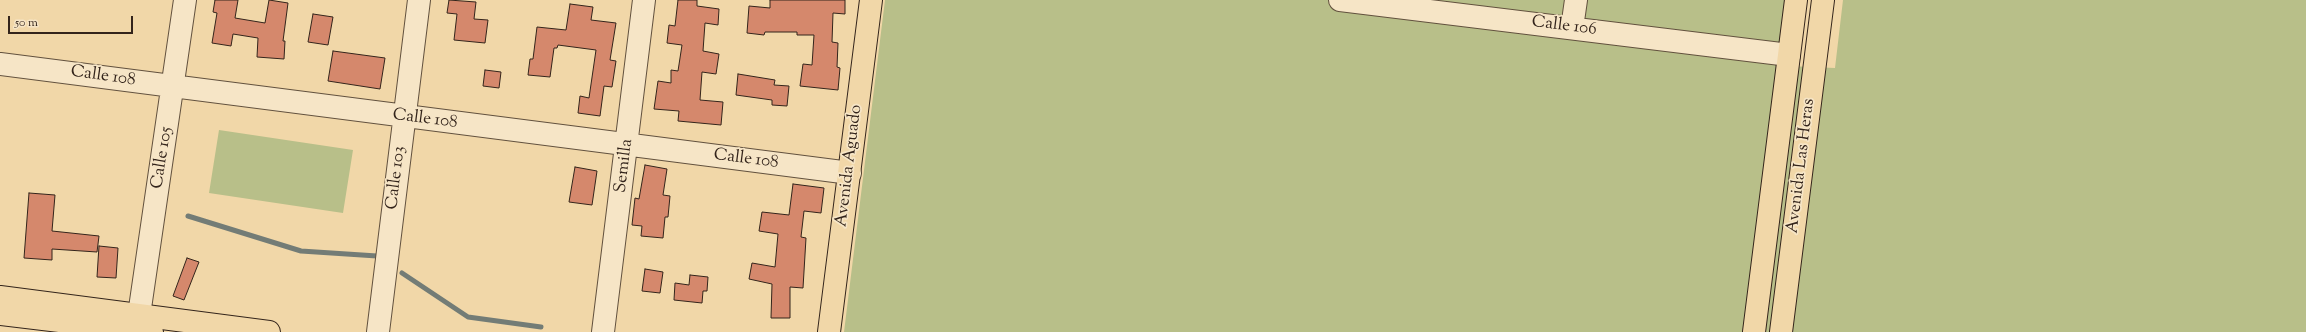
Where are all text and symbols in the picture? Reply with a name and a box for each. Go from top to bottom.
scale bar [10,8,135,34]
street label: Calle 106 [1530,13,1598,41]
text: 50 m [15,14,38,32]
street label: Calle 108 [69,62,137,92]
street label: Avenida Las Heras [1784,97,1820,235]
street label: Avenida Aguado [832,104,868,228]
street label: Calle 108 [391,106,459,134]
street label: Calle 105 [148,126,178,190]
street label: Semilla [612,138,638,194]
street label: Calle 103 [383,145,411,211]
street label: Calle 108 [712,146,780,174]

